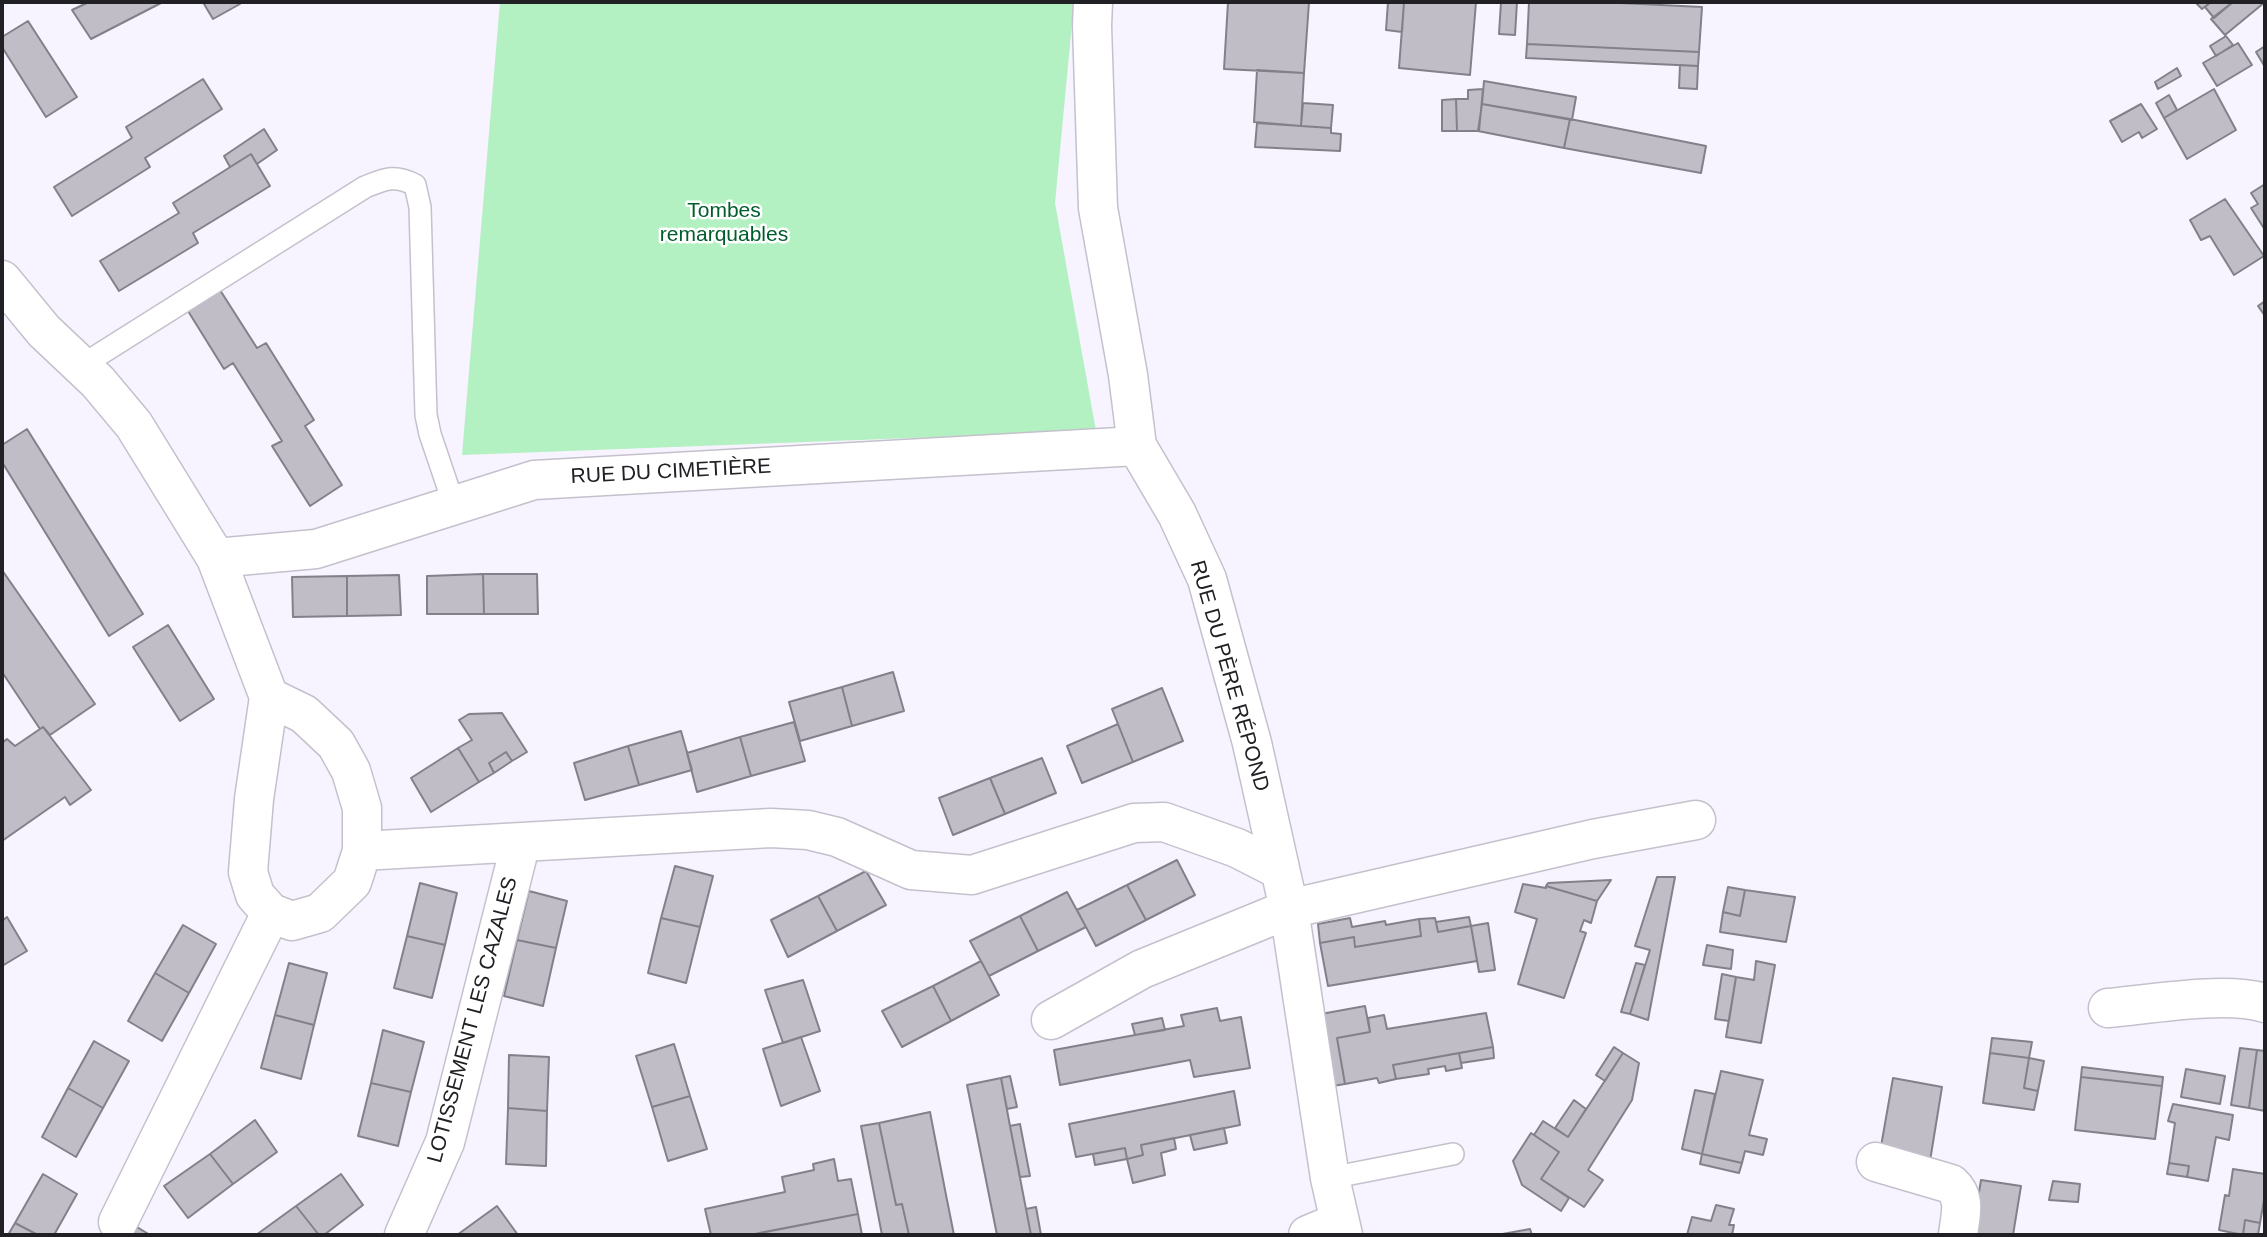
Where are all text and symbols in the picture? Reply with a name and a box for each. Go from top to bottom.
park label: Tombes remarquables [660,198,788,248]
street label: RUE DU CIMETIÈRE [570,454,772,490]
street label: RUE DU PÈRE RÉPOND [1184,558,1274,794]
street label: LOTISSEMENT LES CAZALES [423,874,523,1166]

